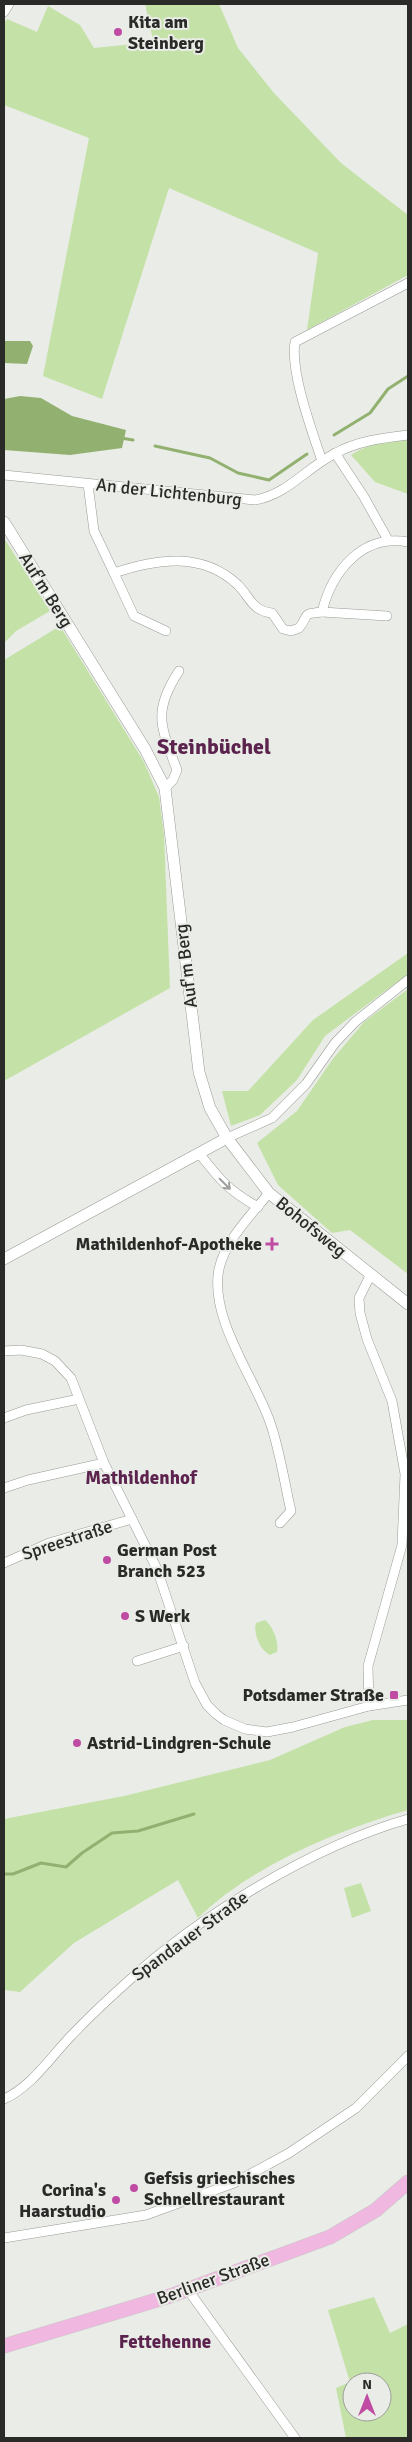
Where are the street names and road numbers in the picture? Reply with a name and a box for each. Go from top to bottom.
street label: An der Lichtenburg [95,473,243,511]
street label: Auf'm Berg [14,548,78,632]
street label: Auf'm Berg [170,923,202,1009]
street label: Bohofsweg [271,1192,351,1262]
street label: Spreestraße [19,1515,115,1565]
street label: Spandauer Straße [127,1886,253,1986]
street label: Berliner Straße [154,2248,272,2310]

